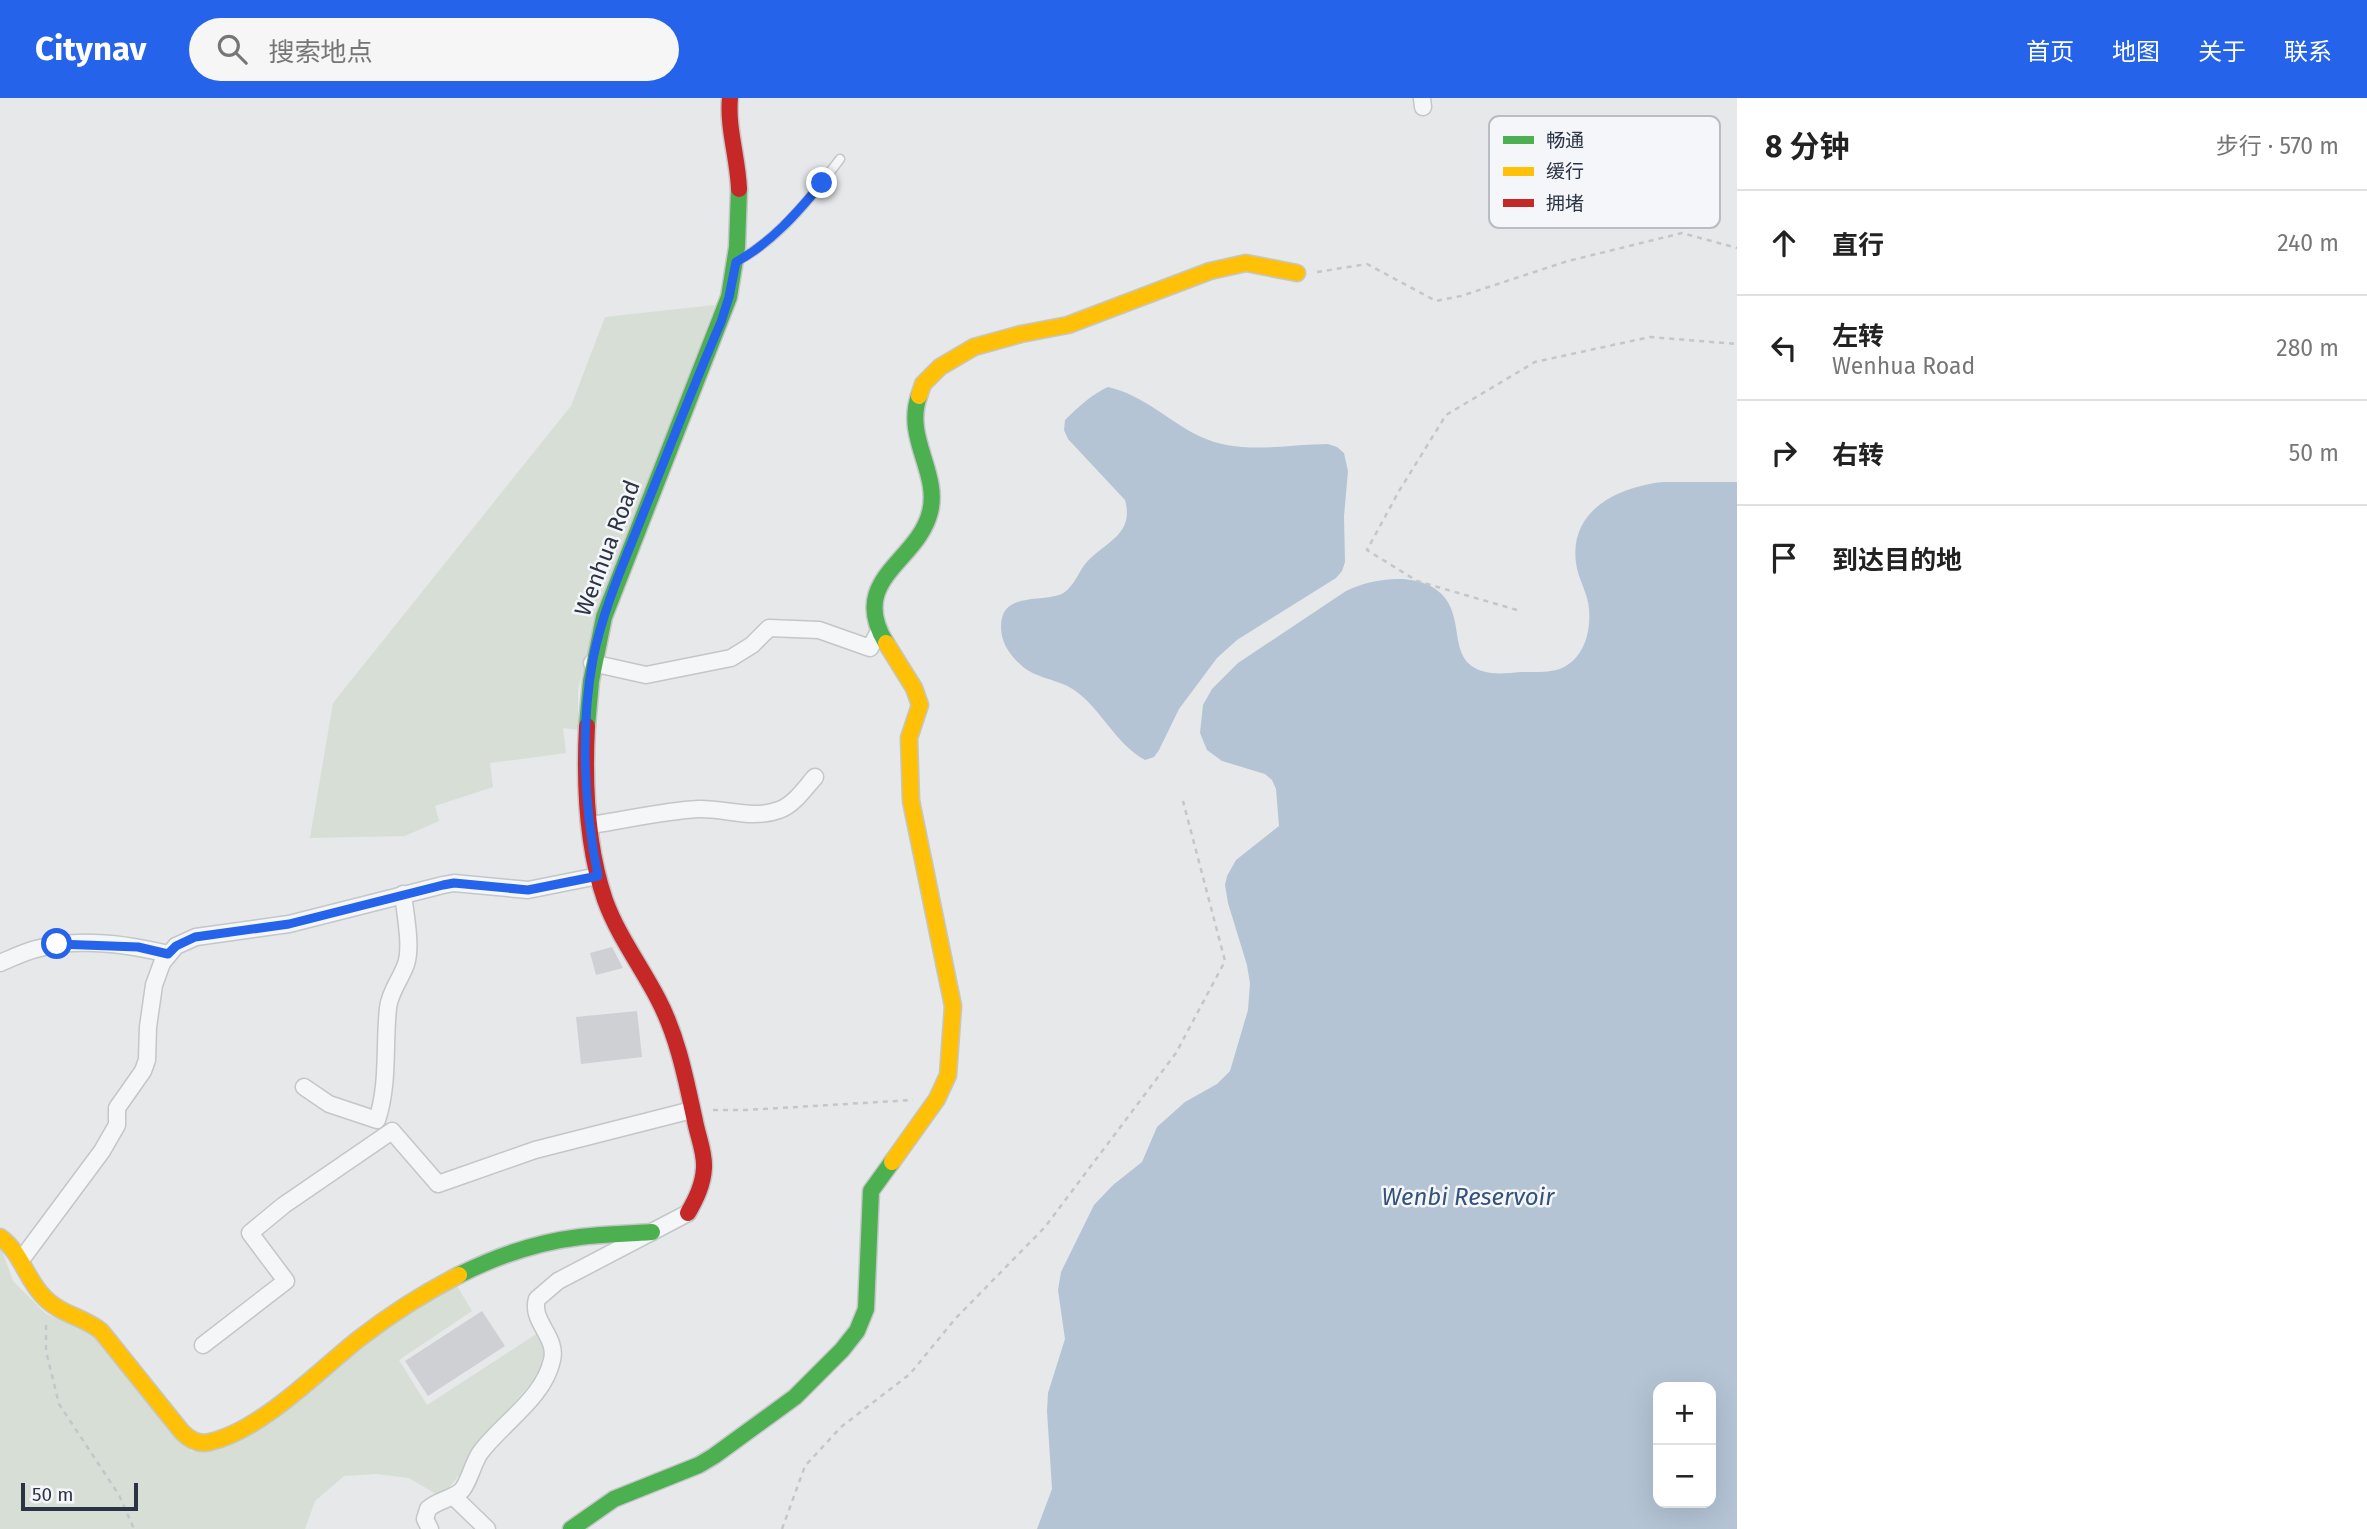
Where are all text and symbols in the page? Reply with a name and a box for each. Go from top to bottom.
search box [189,18,679,81]
text: Citynav [35,29,147,69]
icon: search [213,30,251,68]
text: 搜索地点 [269,37,373,68]
text: 首页 [2026,38,2074,66]
text: 地图 [2112,38,2160,66]
text: 关于 [2198,38,2246,66]
text: 联系 [2284,38,2332,66]
legend [1489,116,1720,228]
text: 畅通 [1546,129,1584,152]
text: 8 分钟 [1765,129,1850,165]
text: 步行 · 570 m [2216,132,2339,160]
text: 缓行 [1546,160,1584,183]
route end [806,167,837,198]
text: 拥堵 [1546,192,1584,215]
icon: ahead [1765,224,1803,262]
text: 240 m [2277,229,2339,257]
text: 直行 [1832,230,1884,261]
text: 左转 [1832,321,1884,352]
icon: left [1765,329,1803,367]
text: 280 m [2276,334,2339,362]
text: Wenhua Road [1832,352,1975,380]
icon: right [1765,434,1803,472]
text: 50 m [2289,439,2339,467]
text: 右转 [1832,440,1884,471]
street label: Wenhua Road [568,476,646,620]
icon: arrive [1765,539,1803,577]
text: 到达目的地 [1832,545,1962,576]
route start [41,928,72,959]
water label: Wenbi Reservoir [1382,1183,1555,1211]
map controls [1653,1382,1716,1508]
button: + [1653,1382,1716,1445]
button: − [1653,1445,1716,1508]
scale bar [21,1480,138,1512]
text: 50 m [32,1483,73,1506]

